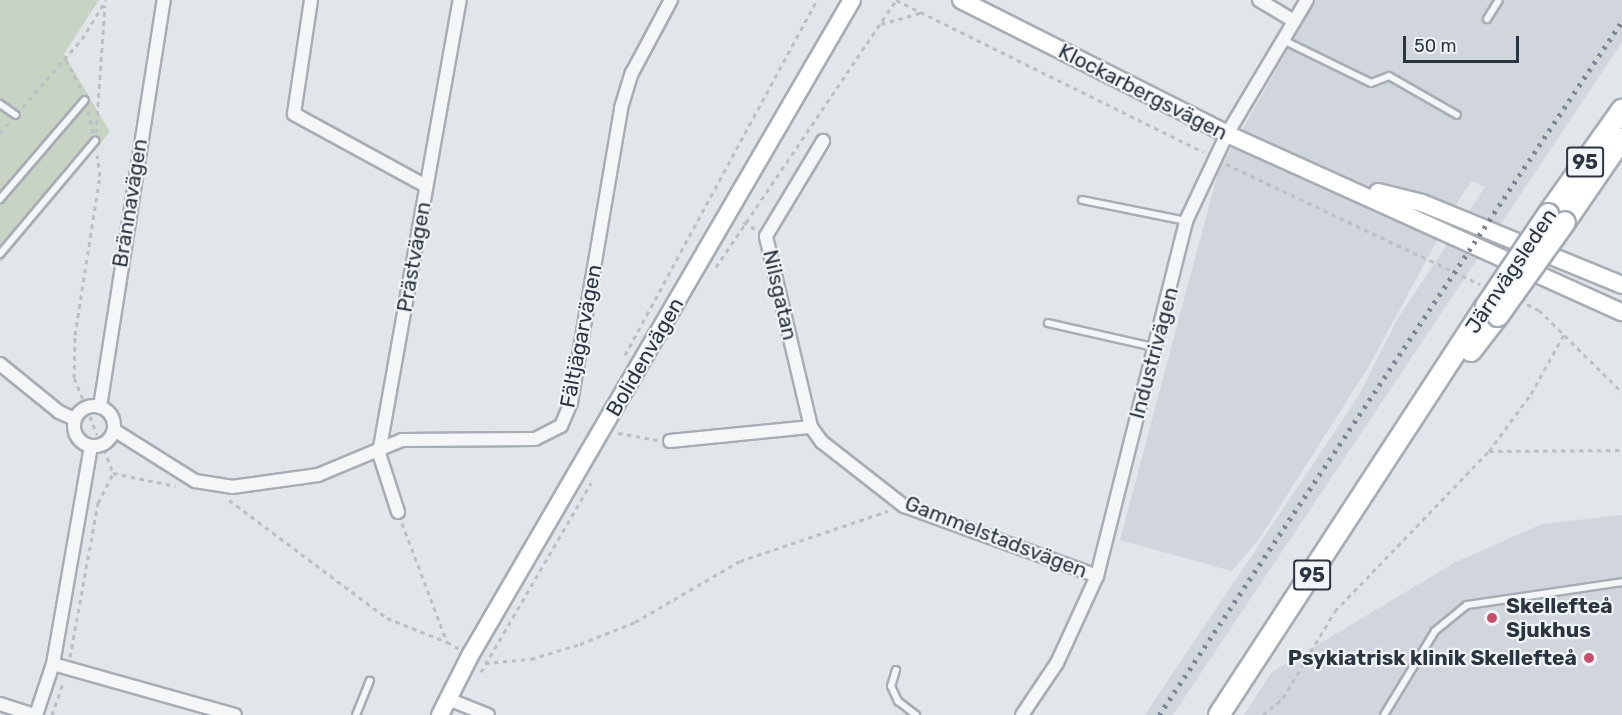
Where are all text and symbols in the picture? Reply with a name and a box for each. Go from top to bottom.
scale bar [1406,24,1522,62]
text: 50 m [1414,35,1457,57]
street label: Klockarbergsvägen [1054,38,1232,146]
street label: Brännavägen [107,137,153,269]
road number: 95 [1566,145,1604,179]
street label: Prästvägen [392,200,436,314]
street label: Järnvägsleden [1460,204,1562,338]
street label: Nilsgatan [757,247,803,343]
street label: Fältjägarvägen [555,262,607,410]
street label: Industrivägen [1124,284,1184,422]
street label: Bolidenvägen [601,293,689,421]
street label: Gammelstadsvägen [901,491,1091,583]
road number: 95 [1292,558,1332,592]
place label: Skellefteå Sjukhus [1506,593,1613,643]
marker: Skellefteå Sjukhus [1483,609,1501,627]
place label: Psykiatrisk klinik Skellefteå [1288,645,1577,671]
marker: Psykiatrisk klinik Skellefteå [1582,651,1596,665]

